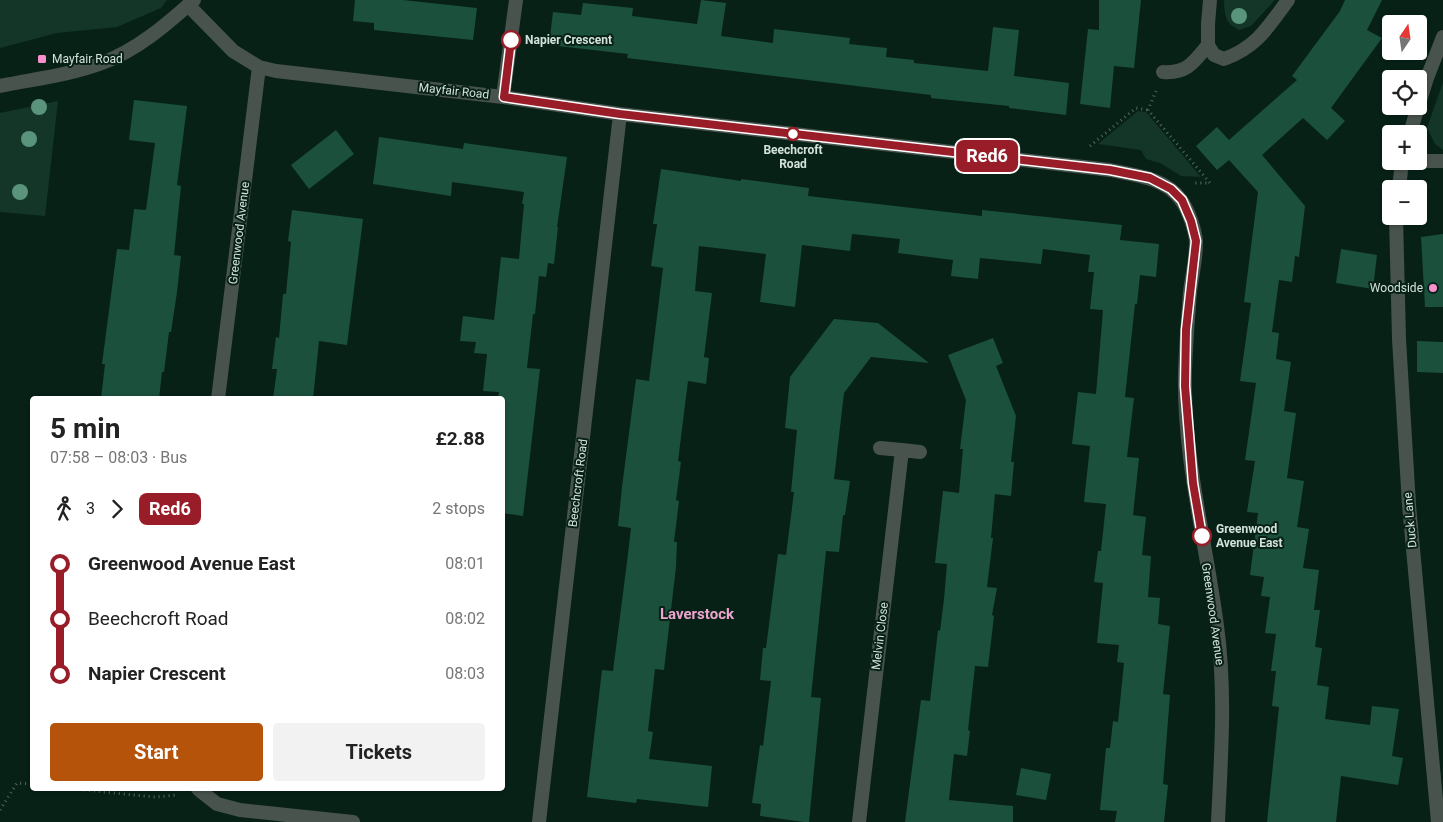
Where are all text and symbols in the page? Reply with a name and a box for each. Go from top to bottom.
north arrow [1382,15,1428,60]
map controls [1382,15,1427,225]
marker: Napier Crescent [501,30,521,50]
place label: Napier Crescent [525,33,612,47]
place label: Mayfair Road [52,52,123,66]
marker: Mayfair Road [36,53,48,65]
button: locate [1382,70,1427,115]
street label: Mayfair Road [418,80,490,102]
button: + [1382,125,1427,170]
marker: Beechcroft Road [786,127,800,141]
line badge: Red6 [952,140,1022,172]
place label: Beechcroft Road [763,143,823,171]
text: Red6 [966,145,1008,166]
button: − [1382,180,1427,225]
street label: Greenwood Avenue [226,181,252,285]
place label: Woodside [1370,281,1423,295]
marker: Woodside [1427,282,1439,294]
text: 5 min [50,412,120,445]
text: £2.88 [435,427,485,450]
street label: Beechcroft Road [566,438,590,528]
text: 07:58 – 08:03 · Bus [50,448,187,467]
street label: Duck Lane [1401,492,1419,548]
icon: walk [50,495,78,523]
icon: forward [103,495,131,523]
text: Red6 [149,498,191,519]
text: 3 [86,499,95,518]
text: 2 stops [432,499,485,518]
place label: Greenwood Avenue East [1216,522,1283,550]
marker: Greenwood Avenue East [1192,526,1212,546]
text: Greenwood Avenue East [88,552,295,575]
text: 08:01 [445,554,485,573]
street label: Greenwood Avenue [1199,562,1227,666]
street label: Melvin Close [869,601,891,671]
district label: Laverstock [660,605,735,623]
text: Beechcroft Road [88,607,229,630]
text: 08:02 [445,609,485,628]
text: Napier Crescent [88,662,226,685]
text: 08:03 [445,664,485,683]
button: Start [50,723,263,781]
button: Tickets [273,723,485,781]

